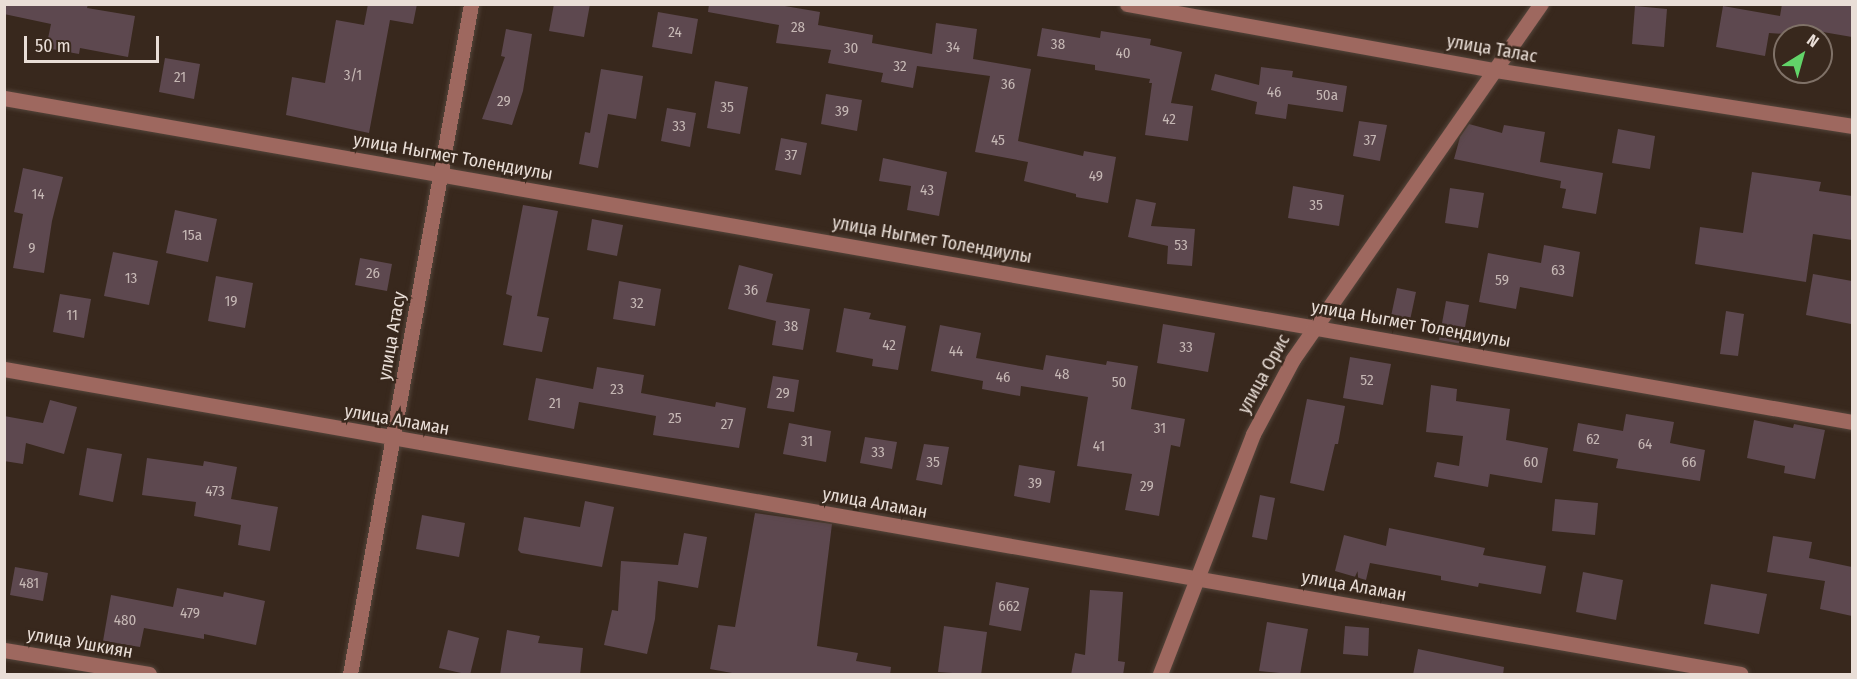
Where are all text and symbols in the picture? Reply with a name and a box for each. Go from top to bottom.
house number: 28 [791,19,805,37]
scale bar [27,24,162,62]
house number: 24 [668,24,682,42]
north arrow [1773,24,1833,84]
street label: улица Талас [1445,30,1539,68]
text: N [1803,30,1822,51]
text: 50 m [35,35,71,57]
house number: 38 [1051,36,1065,54]
house number: 34 [946,39,960,57]
house number: 30 [844,40,858,58]
house number: 40 [1115,45,1131,63]
house number: 32 [893,58,907,76]
house number: 3/1 [344,67,362,85]
house number: 21 [174,69,186,87]
house number: 36 [1001,76,1015,94]
house number: 46 [1267,84,1281,102]
house number: 50а [1316,87,1338,105]
house number: 29 [497,93,511,111]
house number: 35 [720,99,734,117]
house number: 39 [835,103,849,121]
house number: 42 [1162,111,1176,129]
house number: 33 [672,118,686,136]
street label: улица Ныгмет Толендиулы [352,129,554,185]
house number: 45 [991,132,1005,150]
house number: 37 [1364,132,1376,150]
house number: 37 [785,147,797,165]
house number: 49 [1089,168,1103,186]
house number: 43 [920,182,934,200]
house number: 14 [31,186,45,204]
house number: 35 [1309,197,1323,215]
street label: улица Ныгмет Толендиулы [831,212,1033,268]
house number: 15а [182,227,202,245]
house number: 53 [1174,237,1188,255]
house number: 9 [28,240,36,258]
house number: 63 [1551,262,1565,280]
house number: 26 [366,265,380,283]
house number: 13 [125,270,137,288]
house number: 59 [1495,272,1509,290]
house number: 36 [744,282,758,300]
street label: улица Атасу [374,290,410,382]
house number: 19 [224,293,238,311]
house number: 32 [630,295,644,313]
street label: улица Ныгмет Толендиулы [1310,296,1512,352]
house number: 11 [66,307,78,325]
house number: 38 [784,318,798,336]
street label: улица Орис [1233,330,1295,418]
house number: 42 [882,337,896,355]
house number: 33 [1179,339,1193,357]
house number: 44 [949,343,963,361]
house number: 48 [1055,366,1069,384]
house number: 46 [996,369,1010,387]
house number: 52 [1360,372,1374,390]
house number: 50 [1112,374,1126,392]
house number: 23 [610,381,624,399]
house number: 29 [776,385,790,403]
house number: 21 [549,395,561,413]
street label: улица Аламан [343,400,451,440]
house number: 25 [668,410,682,428]
house number: 27 [721,416,733,434]
house number: 31 [1154,420,1166,438]
house number: 62 [1586,431,1600,449]
house number: 31 [801,433,813,451]
house number: 64 [1638,436,1652,454]
house number: 41 [1093,438,1105,456]
house number: 33 [871,444,885,462]
house number: 35 [926,454,940,472]
house number: 60 [1523,454,1539,472]
house number: 66 [1682,454,1696,472]
house number: 39 [1028,475,1042,493]
house number: 29 [1140,478,1154,496]
house number: 473 [205,483,225,501]
street label: улица Аламан [821,483,929,523]
street label: улица Аламан [1300,566,1408,606]
house number: 481 [19,575,39,593]
house number: 662 [998,598,1020,616]
house number: 479 [180,605,200,623]
house number: 480 [114,612,136,630]
street label: улица Ушкиян [25,623,135,663]

